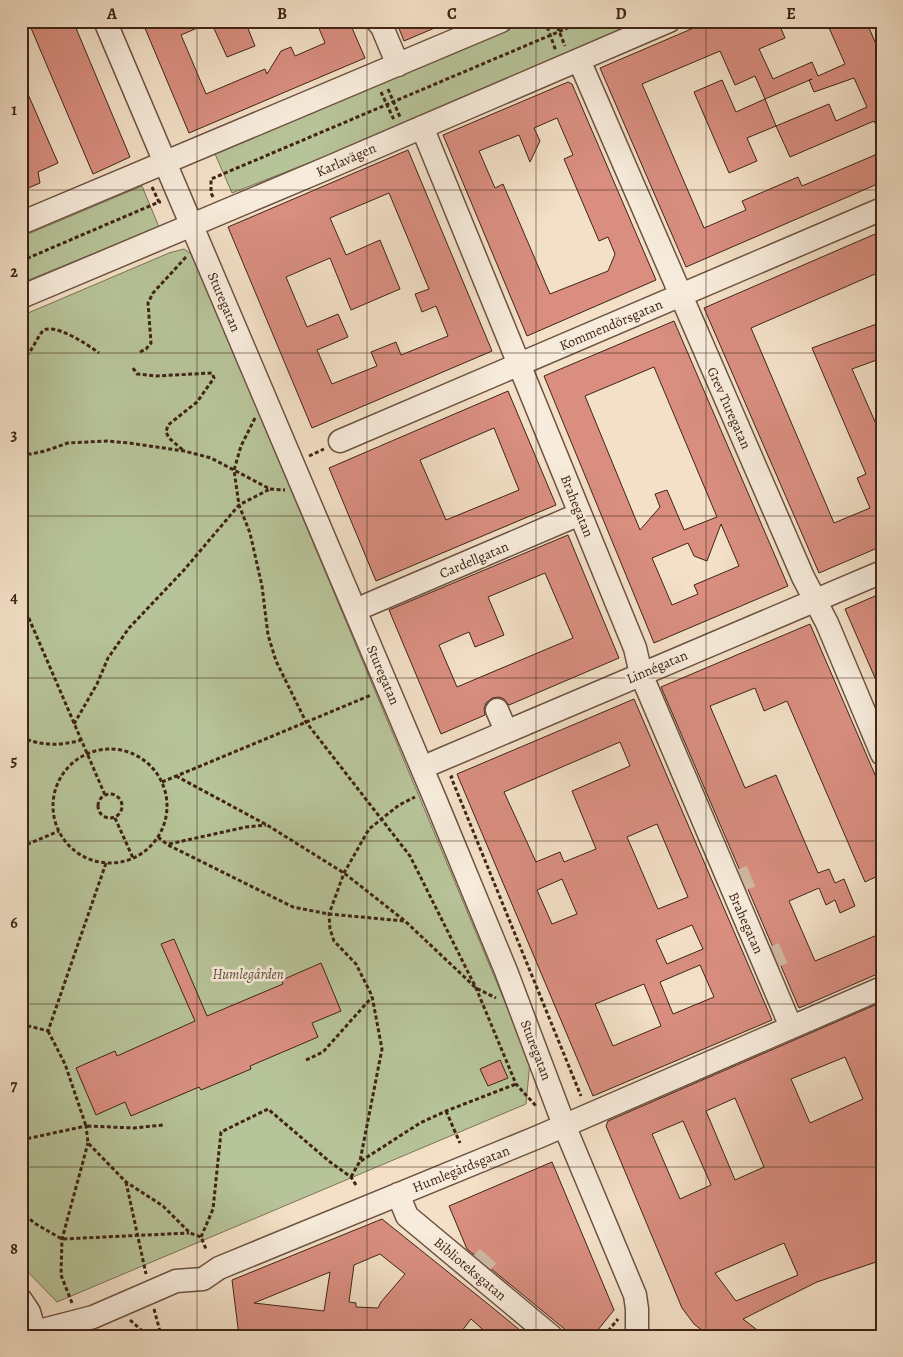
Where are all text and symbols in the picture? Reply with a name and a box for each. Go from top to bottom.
text: A [106,3,118,25]
text: B [277,3,287,25]
text: C [447,3,457,25]
text: D [615,3,627,25]
text: E [786,3,796,25]
text: 1 [11,99,17,121]
street label: Karlavägen [313,138,379,182]
text: 2 [10,261,18,283]
street label: Sturegatan [203,269,245,335]
street label: Kommendörsgatan [557,295,666,355]
street label: Grev Turegatan [702,364,756,452]
text: 3 [11,424,18,446]
street label: Brahegatan [556,472,598,540]
street label: Cardellgatan [437,537,512,583]
text: 4 [10,587,18,609]
street label: Sturegatan [362,642,404,708]
street label: Linnégatan [624,645,691,688]
text: 5 [11,750,18,772]
street label: Brahegatan [724,889,768,957]
text: 6 [10,912,18,934]
park label: Humlegården [212,965,284,984]
street label: Sturegatan [516,1017,556,1083]
text: 7 [11,1075,18,1097]
street label: Humlegårdsgatan [410,1141,513,1197]
street label: Biblioteksgatan [430,1233,511,1305]
text: 8 [10,1238,18,1260]

